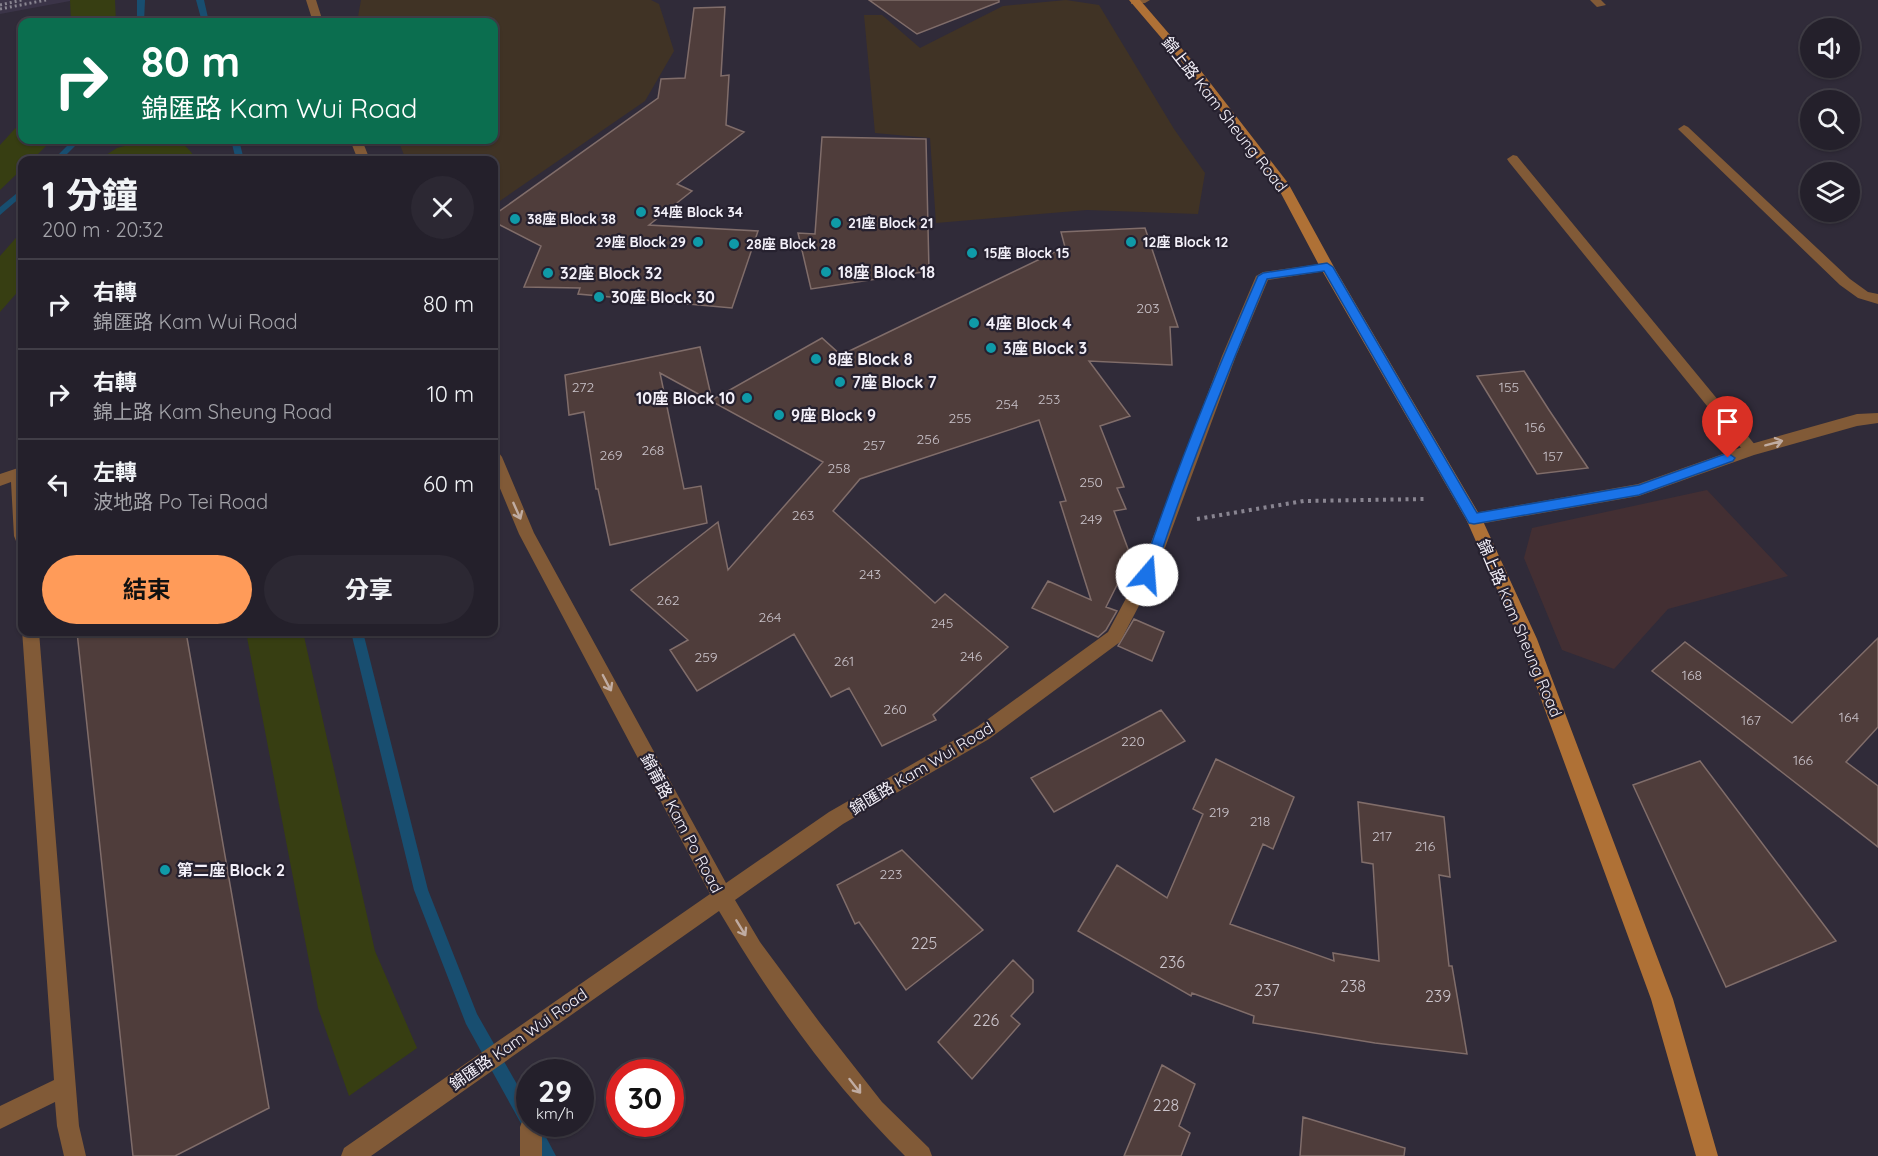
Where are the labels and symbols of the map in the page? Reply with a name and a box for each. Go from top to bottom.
street label: 錦上路 Kam Sheung Road [1158,32,1292,196]
place label: 34座 Block 34 [653,203,743,221]
marker: 34座 Block 34 [634,205,648,219]
place label: 38座 Block 38 [527,210,616,228]
marker: 38座 Block 38 [508,212,522,226]
place label: 21座 Block 21 [848,214,933,232]
marker: 21座 Block 21 [829,216,843,230]
place label: 29座 Block 29 [596,233,686,251]
place label: 12座 Block 12 [1143,233,1228,251]
marker: 29座 Block 29 [691,235,705,249]
place label: 28座 Block 28 [746,235,836,253]
marker: 12座 Block 12 [1124,235,1138,249]
marker: 28座 Block 28 [727,237,741,251]
place label: 15座 Block 15 [984,244,1070,262]
marker: 15座 Block 15 [965,246,979,260]
place label: 18座 Block 18 [838,262,935,282]
place label: 32座 Block 32 [560,263,662,283]
marker: 18座 Block 18 [819,265,833,279]
marker: 32座 Block 32 [541,266,555,280]
place label: 30座 Block 30 [611,287,715,307]
marker: 30座 Block 30 [592,290,606,304]
house number: 203 [1136,299,1160,317]
place label: 4座 Block 4 [986,313,1072,333]
marker: 4座 Block 4 [967,316,981,330]
place label: 3座 Block 3 [1003,338,1087,358]
marker: 3座 Block 3 [984,341,998,355]
place label: 8座 Block 8 [828,349,913,369]
marker: 8座 Block 8 [809,352,823,366]
place label: 7座 Block 7 [852,372,937,392]
marker: 7座 Block 7 [833,375,847,389]
house number: 272 [572,378,594,396]
house number: 155 [1499,378,1519,396]
place label: 10座 Block 10 [636,388,735,408]
house number: 253 [1038,390,1060,408]
marker: 10座 Block 10 [740,391,754,405]
house number: 254 [996,395,1018,413]
pin [1702,396,1753,458]
place label: 9座 Block 9 [791,405,876,425]
marker: 9座 Block 9 [772,408,786,422]
house number: 255 [948,409,972,427]
house number: 156 [1525,418,1546,436]
house number: 256 [917,430,940,448]
house number: 257 [863,436,885,454]
one-way arrow [1764,437,1783,449]
house number: 268 [642,441,664,459]
house number: 269 [599,446,623,464]
house number: 157 [1543,447,1563,465]
house number: 258 [828,459,850,477]
house number: 250 [1079,473,1103,491]
one-way arrow [512,501,523,519]
house number: 263 [792,506,814,524]
house number: 249 [1080,510,1102,528]
street label: 錦上路 Kam Sheung Road [1473,536,1567,720]
position arrow [1115,543,1179,607]
house number: 243 [859,565,881,583]
house number: 262 [656,591,680,609]
house number: 264 [759,608,781,626]
house number: 245 [931,614,953,632]
house number: 246 [960,647,983,665]
house number: 259 [694,648,718,666]
house number: 261 [834,652,854,670]
house number: 168 [1682,666,1702,684]
one-way arrow [602,674,613,692]
house number: 260 [883,700,907,718]
house number: 164 [1839,708,1859,726]
house number: 167 [1741,711,1761,729]
street label: 錦匯路 Kam Wui Road [846,717,996,819]
house number: 220 [1121,732,1145,750]
street label: 錦莆路 Kam Po Road [637,750,727,896]
house number: 166 [1793,751,1814,769]
house number: 219 [1209,803,1230,821]
house number: 218 [1250,812,1270,830]
house number: 217 [1372,827,1392,845]
house number: 216 [1415,837,1436,855]
place label: 第二座 Block 2 [177,860,285,880]
marker: 第二座 Block 2 [158,863,172,877]
house number: 223 [880,865,902,883]
one-way arrow [735,919,747,936]
house number: 225 [911,933,937,953]
house number: 236 [1159,952,1185,972]
house number: 238 [1340,976,1366,996]
house number: 237 [1254,980,1280,1000]
street label: 錦匯路 Kam Wui Road [445,984,591,1094]
house number: 239 [1425,986,1451,1006]
house number: 226 [973,1010,1000,1030]
speed limit sign: 30 [606,1059,684,1137]
one-way arrow [849,1078,862,1094]
house number: 228 [1153,1095,1179,1115]

